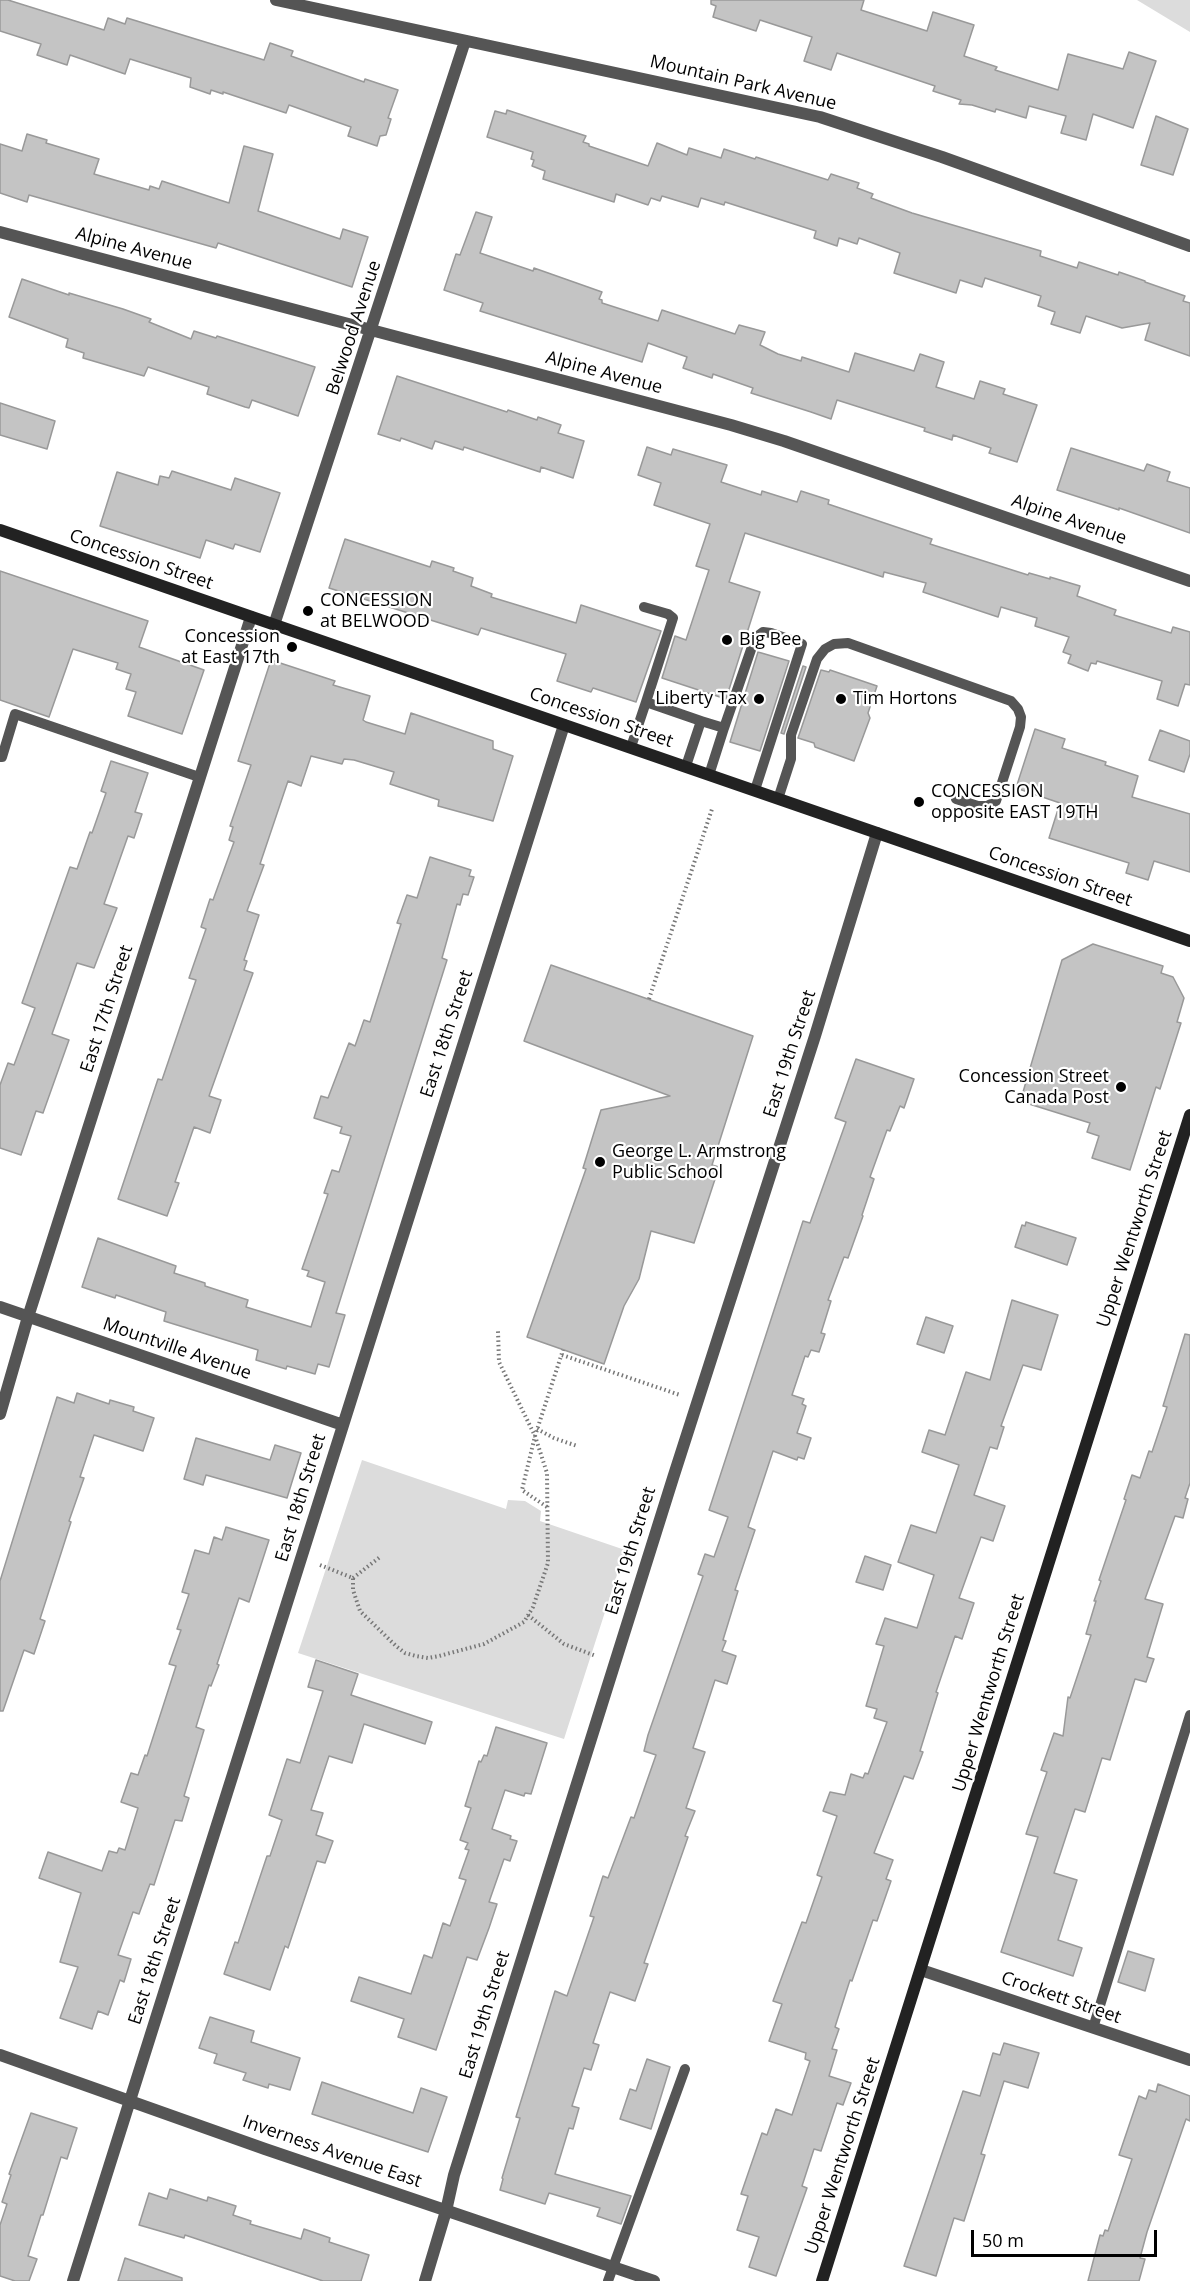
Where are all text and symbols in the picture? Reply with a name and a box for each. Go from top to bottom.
street label: Mountain Park Avenue [648,51,838,115]
street label: Alpine Avenue [73,223,195,275]
street label: Belwood Avenue [322,258,386,398]
street label: Alpine Avenue [543,347,665,399]
street label: Alpine Avenue [1009,490,1129,550]
street label: Concession Street [66,525,216,595]
place label: CONCESSION at BELWOOD [320,590,433,632]
marker: CONCESSION at BELWOOD [301,604,315,618]
place label: Concession at East 17th [181,626,280,668]
place label: Big Bee [739,629,801,651]
marker: Big Bee [720,633,734,647]
marker: Concession at East 17th [285,640,299,654]
street label: Concession Street [526,683,676,753]
place label: Liberty Tax [655,688,747,710]
place label: Tim Hortons [853,688,957,710]
marker: Liberty Tax [752,692,766,706]
marker: Tim Hortons [834,692,848,706]
place label: CONCESSION opposite EAST 19TH [931,781,1099,824]
marker: CONCESSION opposite EAST 19TH [912,795,926,809]
street label: Concession Street [985,842,1135,912]
street label: East 17th Street [76,943,138,1075]
street label: East 18th Street [416,968,478,1100]
street label: East 19th Street [759,988,821,1120]
place label: Concession Street Canada Post [959,1066,1109,1108]
marker: Concession Street Canada Post [1114,1080,1128,1094]
street label: Upper Wentworth Street [1093,1128,1177,1330]
place label: George L. Armstrong Public School [612,1141,786,1184]
marker: George L. Armstrong Public School [593,1155,607,1169]
street label: Mountville Avenue [100,1313,254,1385]
street label: East 18th Street [271,1431,331,1565]
street label: East 19th Street [601,1484,661,1618]
street label: Upper Wentworth Street [949,1591,1029,1795]
street label: East 18th Street [124,1895,186,2027]
street label: East 19th Street [455,1948,515,2082]
street label: Crockett Street [998,1967,1124,2029]
street label: Upper Wentworth Street [801,2055,885,2257]
street label: Inverness Avenue East [240,2111,424,2193]
scale bar [974,2218,1160,2256]
text: 50 m [982,2228,1024,2252]

